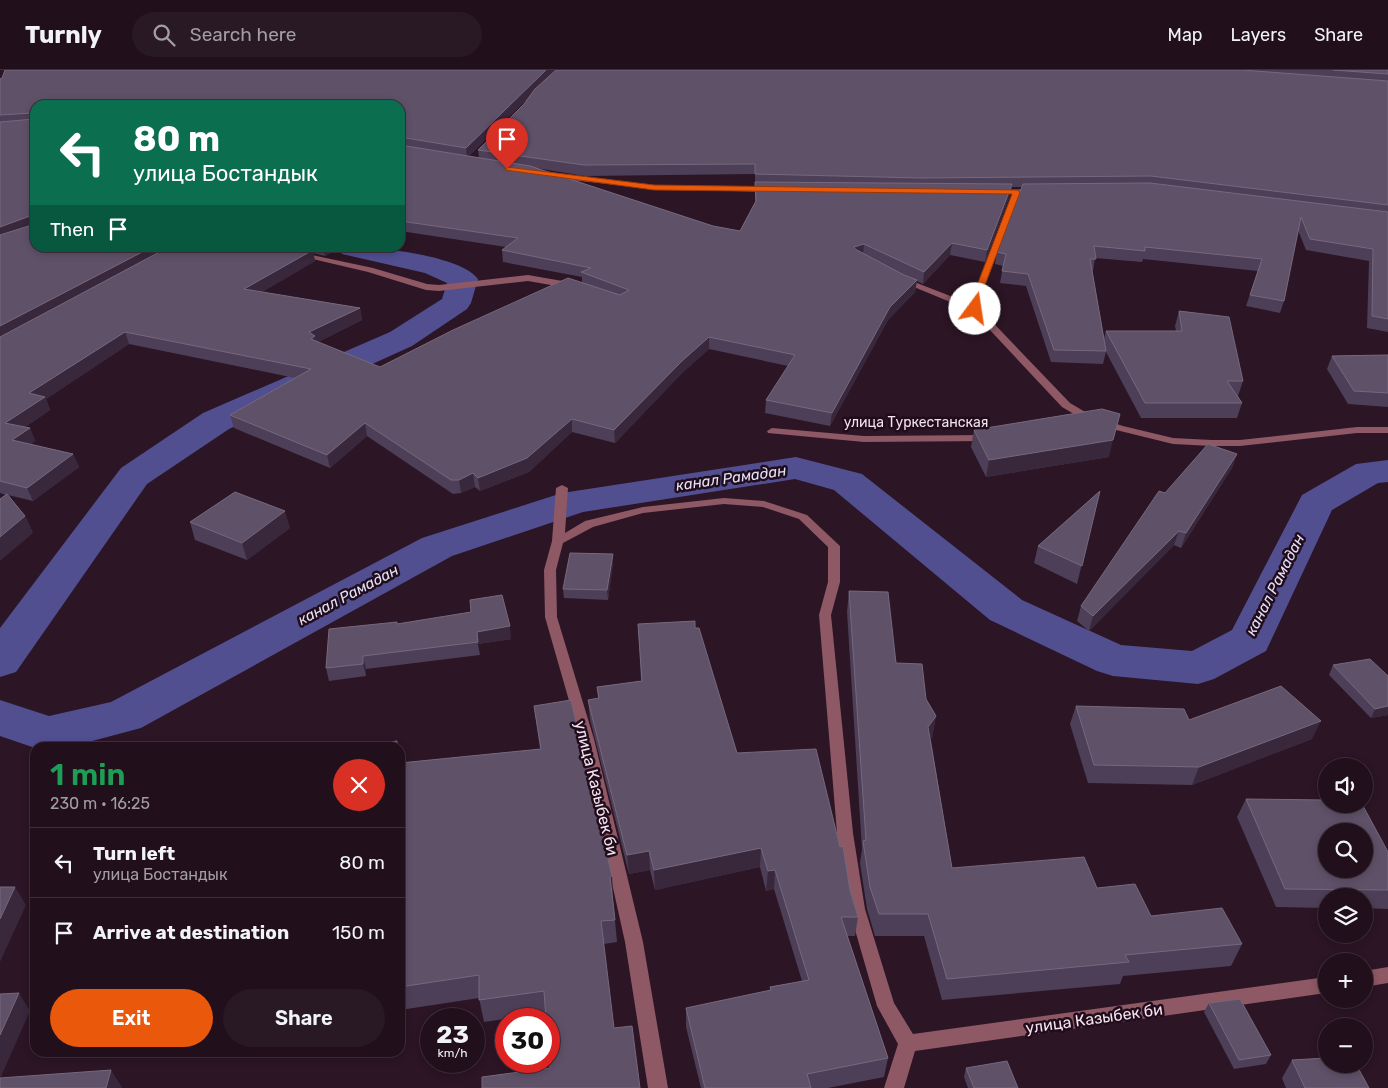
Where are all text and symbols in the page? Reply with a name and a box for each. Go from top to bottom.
search box [132,12,482,57]
text: Turnly [25,21,102,49]
icon: search [150,21,178,49]
text: Search here [190,23,296,46]
text: Map [1168,24,1203,46]
text: Layers [1231,24,1286,46]
text: Share [1314,24,1363,46]
text: 80 m [133,118,220,160]
pin [486,118,528,169]
icon: left [50,120,115,185]
icon: arrive [493,125,521,153]
text: улица Бостандык [133,160,318,187]
icon: arrive [104,215,132,243]
text: Then [50,218,94,241]
position arrow [948,282,1000,334]
street label: улица Туркестанская [844,414,988,431]
water label: канал Рамадан [675,461,787,495]
water label: канал Рамадан [1242,531,1308,639]
water label: канал Рамадан [295,561,401,629]
street label: улица Казыбек би [571,719,622,858]
text: 1 min [50,757,125,793]
map controls [1318,758,1373,1073]
button: sound [1318,758,1373,813]
button: close [333,759,385,811]
text: 230 m · 16:25 [50,794,150,813]
button: search [1318,823,1373,878]
text: Turn left [93,842,175,865]
icon: left [50,849,78,877]
text: 80 m [339,851,385,874]
text: улица Бостандык [93,865,227,884]
button: layers [1318,888,1373,943]
icon: arrive [50,919,78,947]
text: Arrive at destination [93,921,289,944]
text: 150 m [332,921,385,944]
button: + [1318,953,1373,1008]
button: Exit [50,989,213,1047]
button: Share [223,989,385,1047]
street label: улица Казыбек би [1024,999,1164,1038]
speed limit sign: 30 [495,1008,560,1073]
button: − [1318,1018,1373,1073]
text: 23 [436,1020,469,1049]
text: km/h [438,1046,467,1060]

